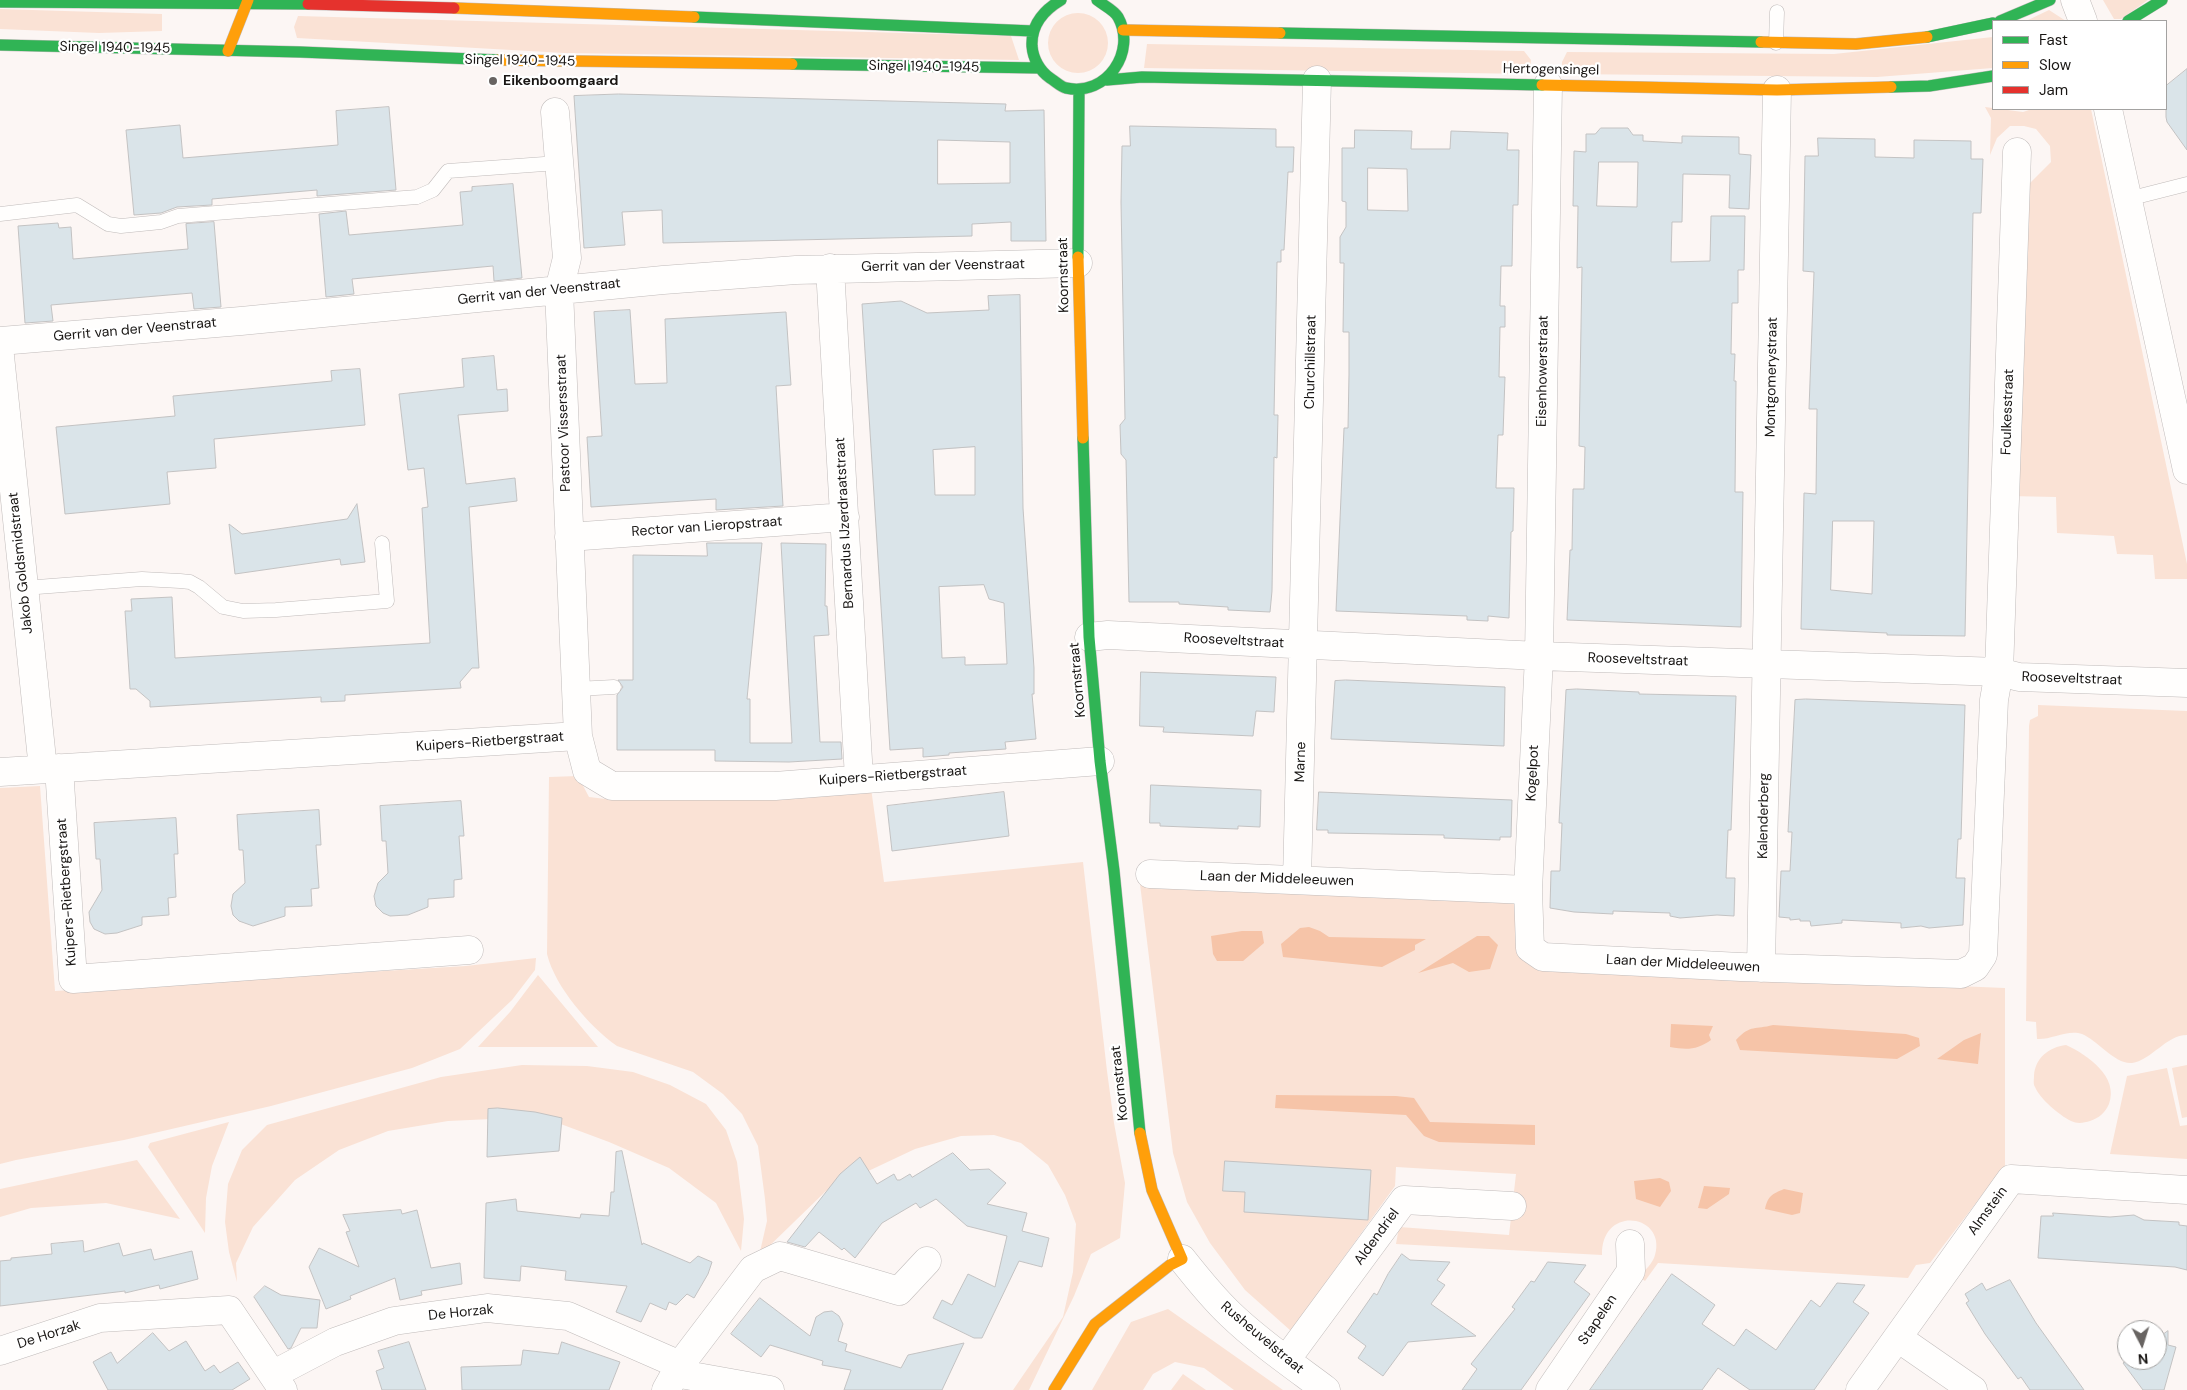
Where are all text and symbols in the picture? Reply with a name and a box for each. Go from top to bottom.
legend [1992,20,2167,110]
text: Fast [2039,30,2068,50]
street label: Singel 1940-1945 [59,39,171,57]
street label: Singel 1940-1945 [464,52,576,70]
text: Slow [2039,55,2071,75]
street label: Singel 1940-1945 [868,58,980,76]
street label: Hertogensingel [1503,61,1599,79]
place label: Eikenboomgaard [503,73,619,89]
marker: Eikenboomgaard [487,75,499,87]
text: Jam [2039,80,2068,100]
street label: Koornstraat [1055,237,1073,313]
street label: Gerrit van der Veenstraat [861,256,1025,276]
street label: Gerrit van der Veenstraat [457,275,621,309]
street label: Gerrit van der Veenstraat [53,314,217,346]
street label: Churchillstraat [1302,315,1320,409]
street label: Eisenhowerstraat [1534,315,1552,427]
street label: Montgomerystraat [1763,317,1781,437]
street label: Pastoor Vissersstraat [553,354,575,492]
street label: Foulkesstraat [1998,369,2018,455]
street label: Bernardus IJzerdraatstraat [832,437,858,609]
street label: Jakob Goldsmidstraat [5,491,37,635]
street label: Rector van Lieropstraat [631,513,783,541]
street label: Rooseveltstraat [1183,630,1285,652]
street label: Koornstraat [1066,642,1090,718]
street label: Rooseveltstraat [1587,650,1689,670]
street label: Rooseveltstraat [2021,669,2123,689]
street label: Kuipers-Rietbergstraat [416,728,564,756]
street label: Marne [1292,741,1310,783]
street label: Kogelpot [1523,744,1543,802]
street label: Kuipers-Rietbergstraat [819,762,967,790]
street label: Kalenderberg [1755,773,1773,859]
street label: Kuipers-Rietbergstraat [53,818,81,966]
street label: Laan der Middeleeuwen [1200,868,1354,890]
street label: Laan der Middeleeuwen [1606,952,1760,976]
street label: Koornstraat [1108,1045,1132,1121]
street label: Almstein [1965,1183,2011,1239]
street label: Aldendriel [1351,1206,1403,1268]
street label: Stapelen [1575,1292,1621,1348]
street label: Rusheuvelstraat [1217,1298,1307,1378]
street label: De Horzak [428,1301,494,1325]
street label: De Horzak [15,1317,83,1353]
north arrow [2117,1320,2167,1370]
text: N [2137,1350,2149,1368]

